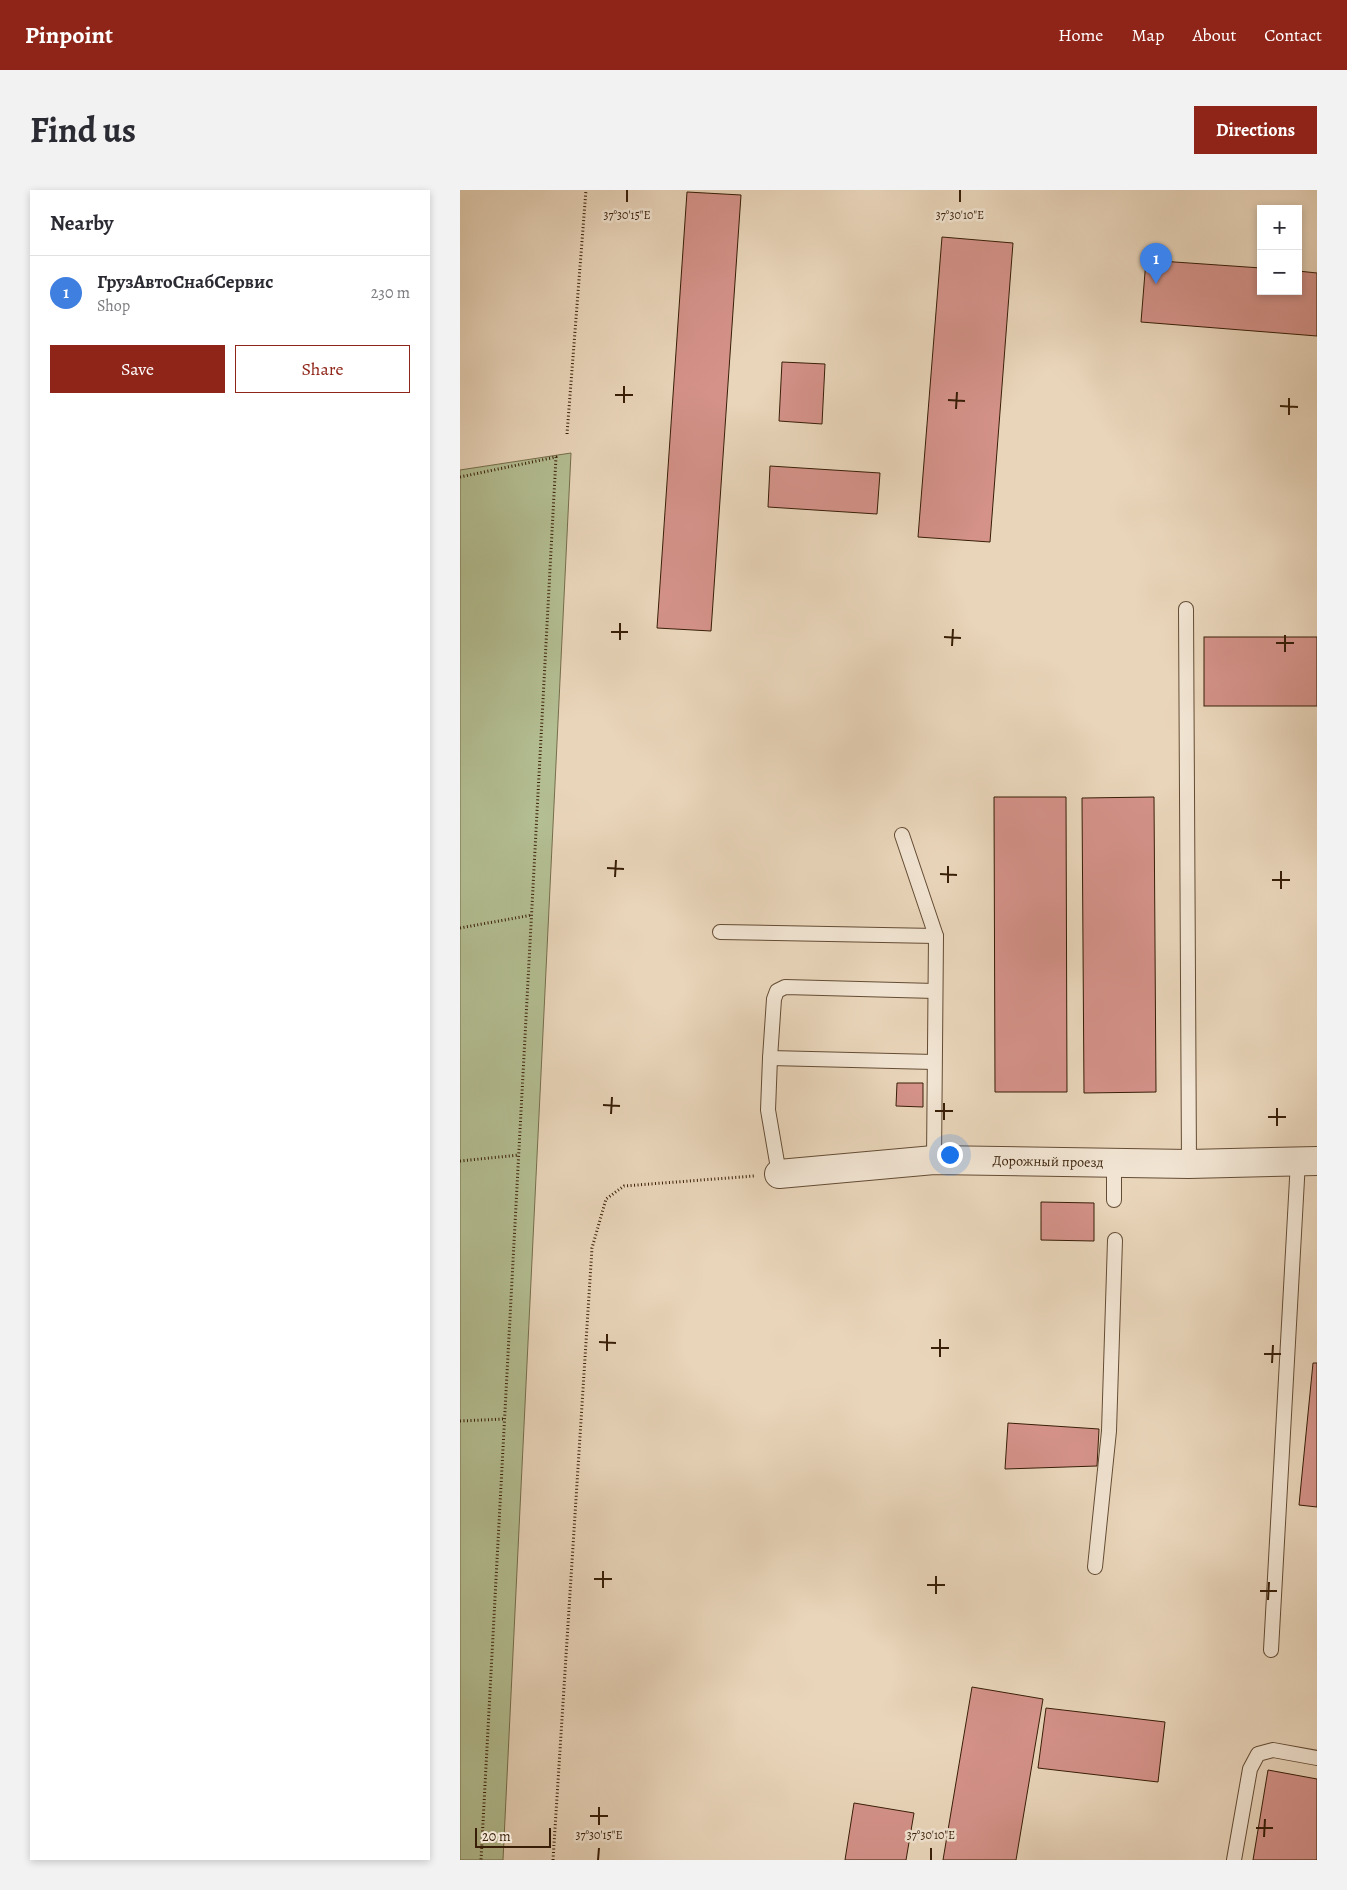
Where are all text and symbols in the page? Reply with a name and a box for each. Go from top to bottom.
text: Pinpoint [25,19,113,51]
text: Home [1058,23,1103,47]
text: Map [1131,23,1164,47]
text: About [1192,23,1236,47]
text: Contact [1264,23,1322,47]
text: Find us [30,106,136,154]
button: Directions [1194,106,1317,154]
map controls [1257,205,1302,295]
button: + [1257,205,1302,250]
text: 37°30'15"E [603,207,651,223]
text: 37°30'10"E [936,207,984,223]
text: Nearby [50,209,113,237]
pin: 1 [1140,243,1172,284]
button: − [1257,250,1302,295]
text: ГрузАвтоСнабСервис [97,269,273,295]
text: 1 [63,282,69,304]
text: 230 m [371,282,410,304]
text: Shop [97,295,130,317]
button: Save [50,345,225,393]
button: Share [235,345,410,393]
your location [937,1142,963,1168]
street label: Дорожный проезд [992,1151,1104,1172]
scale bar [475,1825,551,1848]
text: 20 m [482,1827,511,1846]
text: 37°30'15"E [575,1827,623,1843]
text: 37°30'10"E [907,1827,955,1843]

